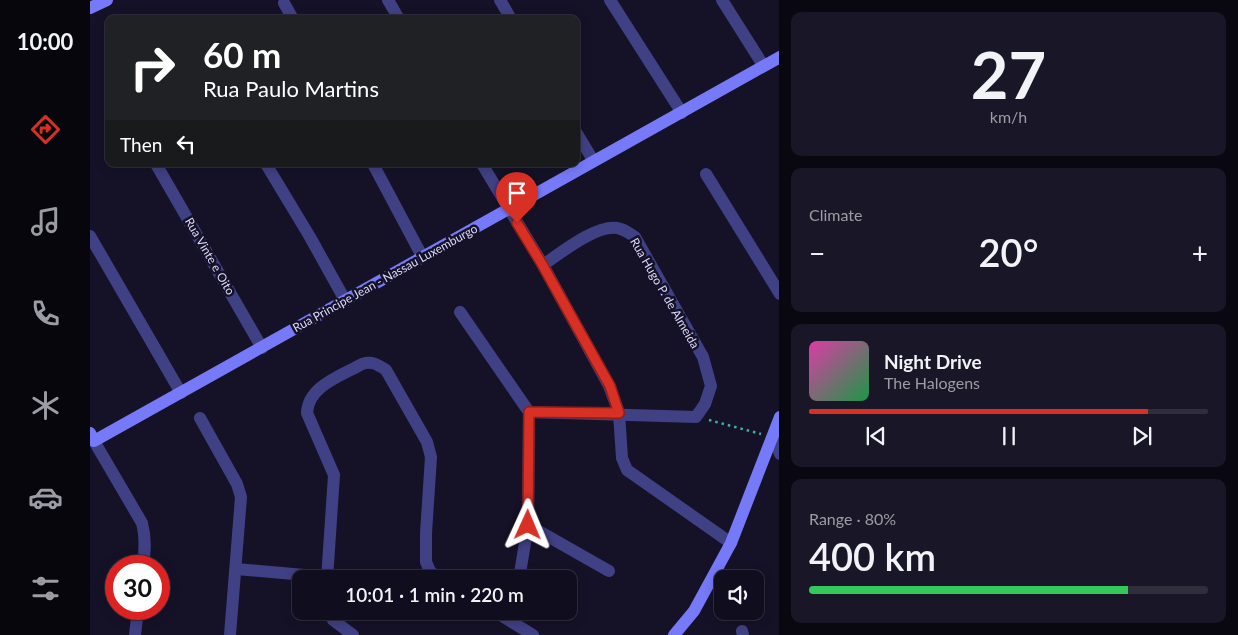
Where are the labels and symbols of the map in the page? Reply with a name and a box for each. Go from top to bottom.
pin [496,172,538,223]
street label: Rua Vinte e Oito [182,215,238,297]
street label: Rua Principe Jean - Nassau Luxemburgo [290,221,480,335]
street label: Rua Hugo P. de Almeida [627,235,703,351]
position arrow [501,498,553,550]
speed limit sign: 30 [105,555,170,620]

